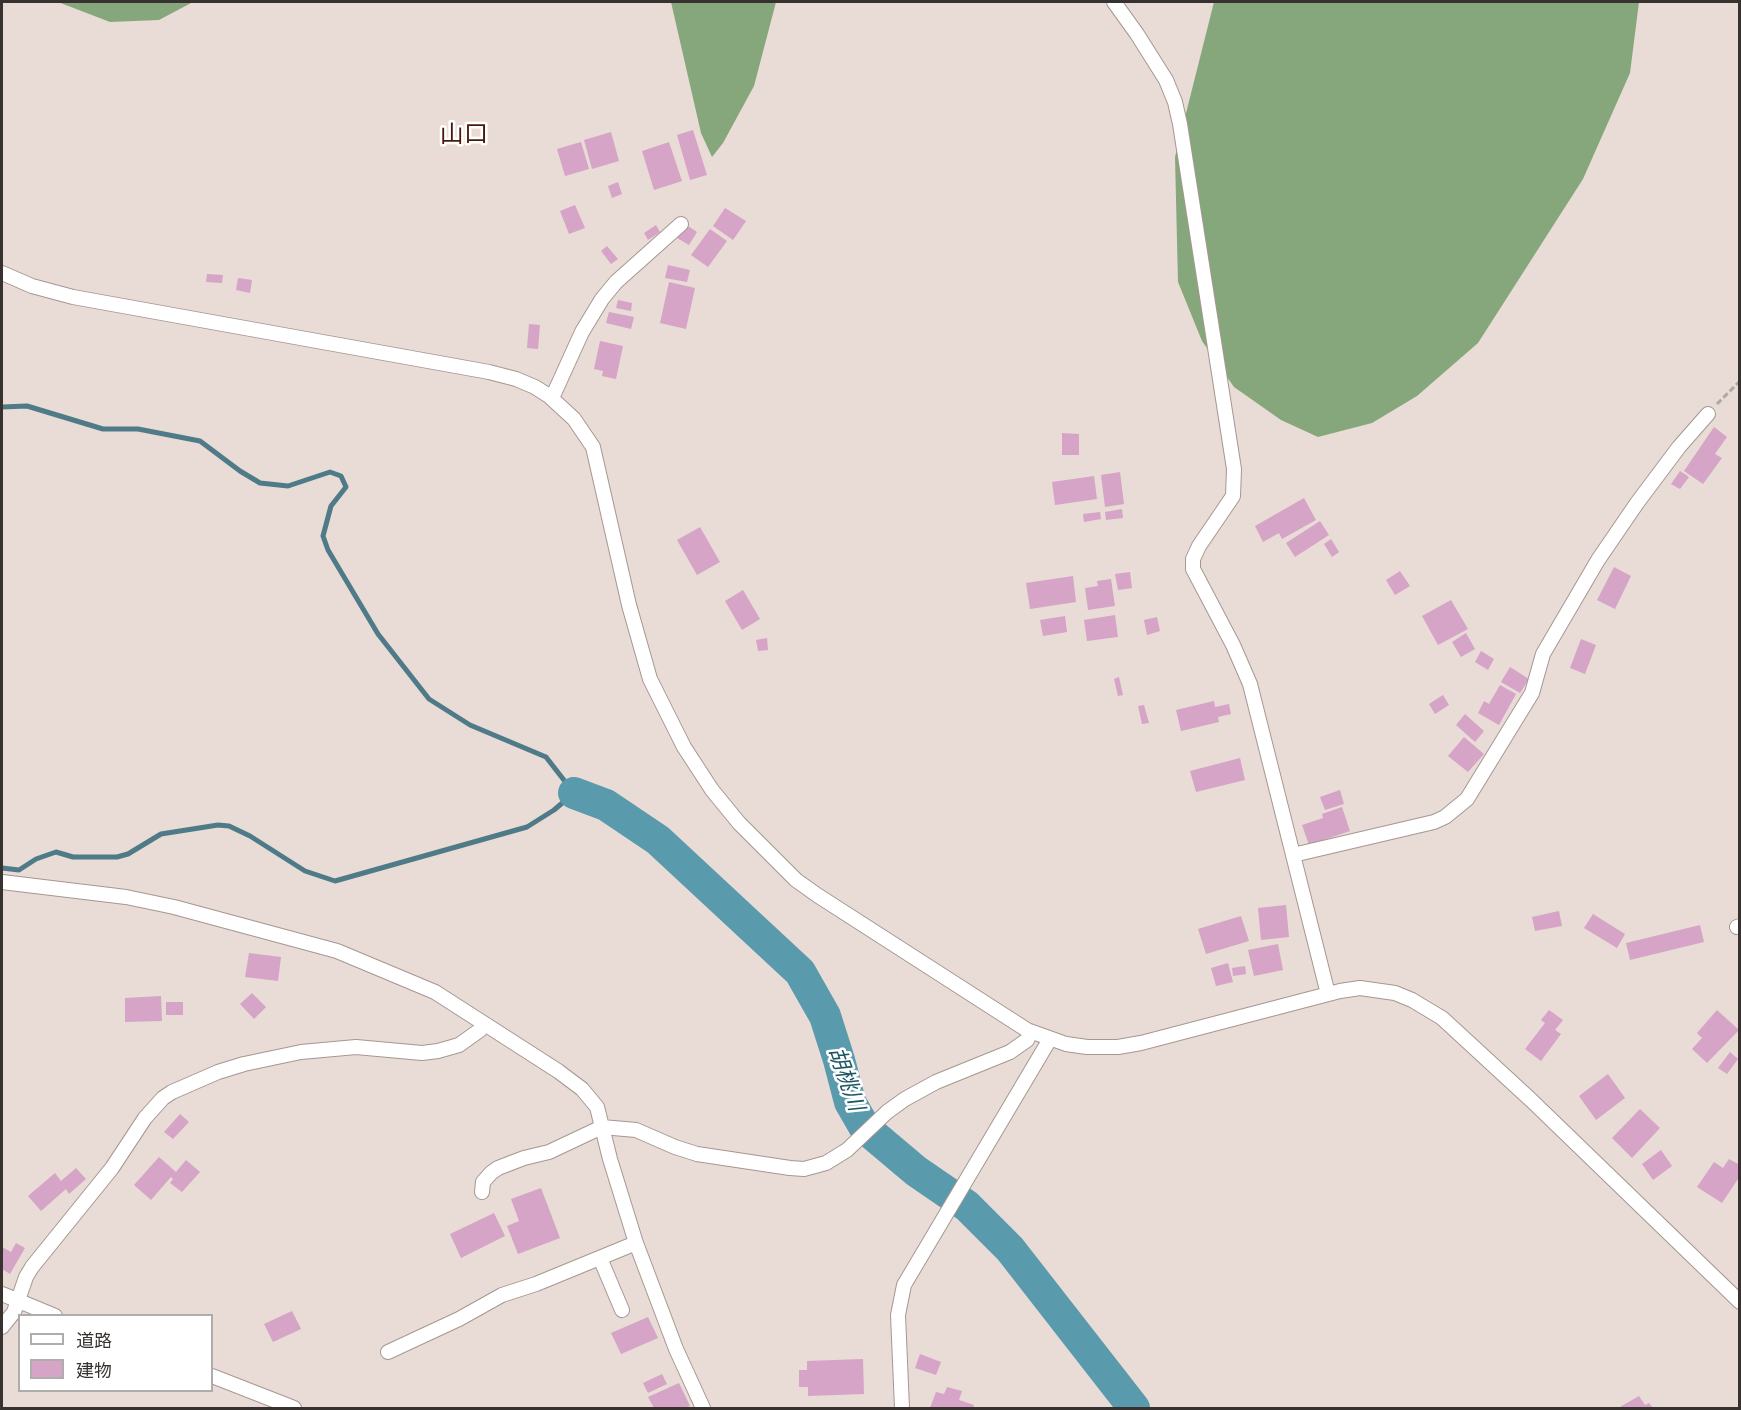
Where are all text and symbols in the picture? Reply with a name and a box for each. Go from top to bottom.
district label: 山口 [440,120,488,148]
water label: 胡桃川 [822,1043,870,1115]
legend [18,1314,213,1392]
text: 道路 [76,1330,112,1351]
text: 建物 [76,1360,112,1381]

